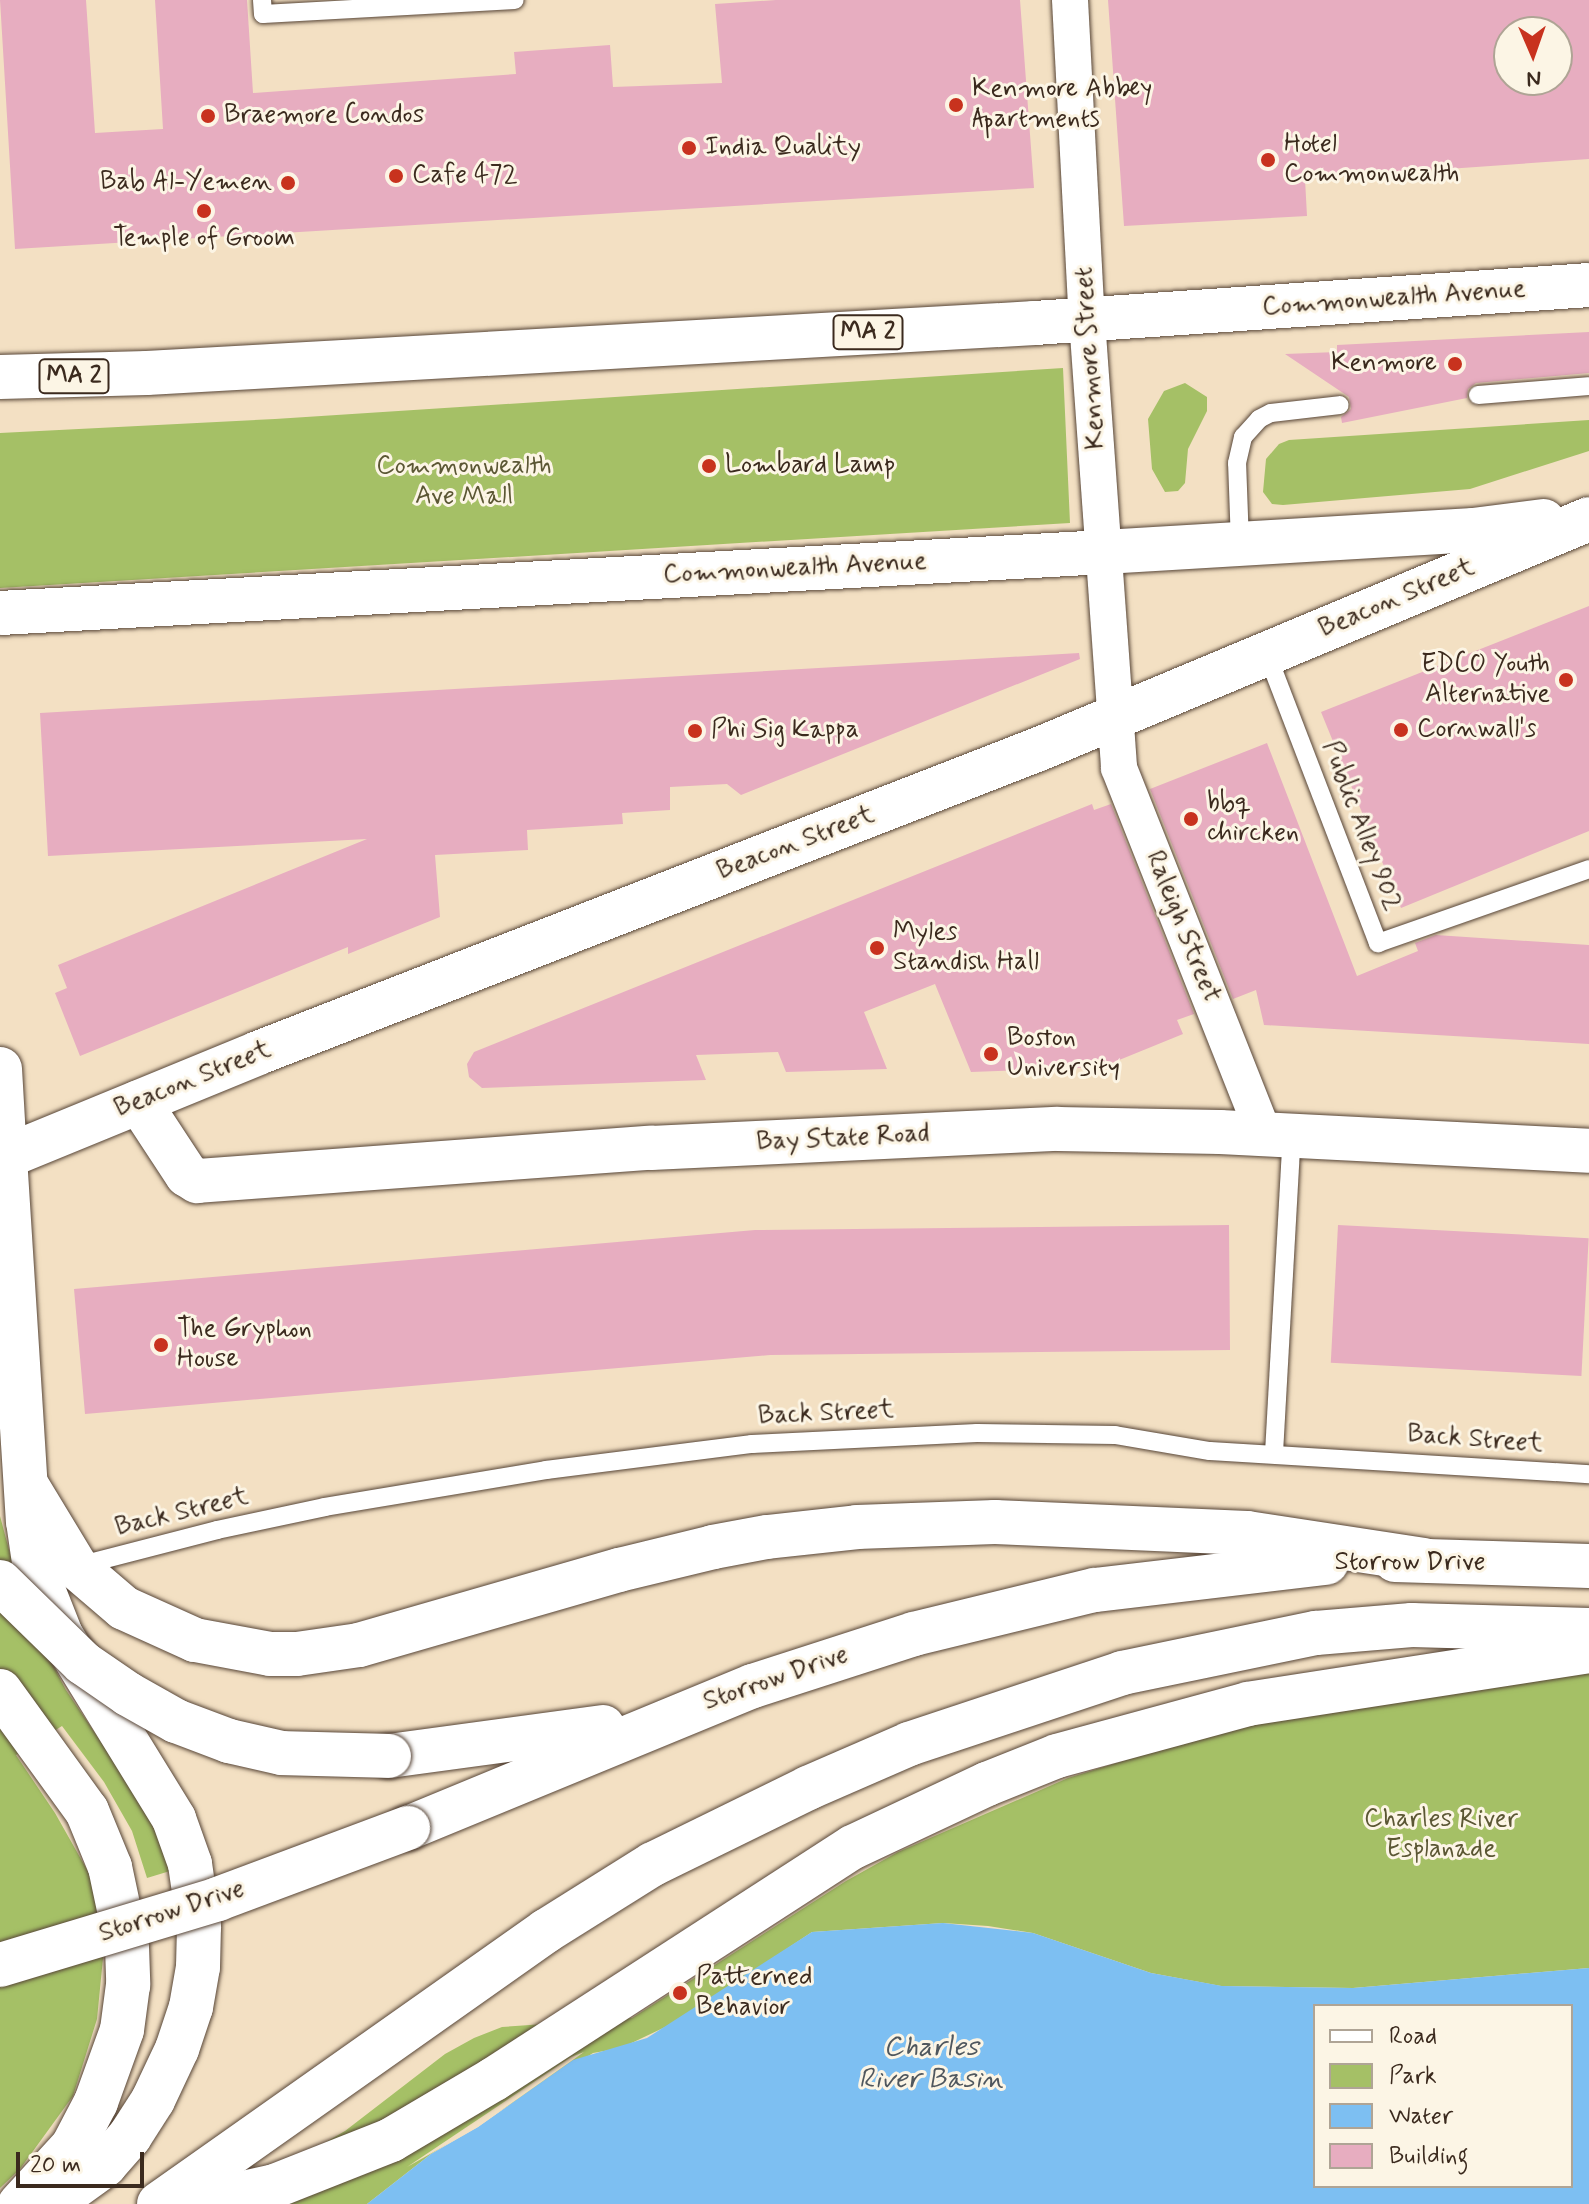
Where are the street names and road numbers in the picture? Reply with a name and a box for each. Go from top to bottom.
street label: Kenmore Street [1069,263,1113,453]
street label: Commonwealth Avenue [1261,274,1527,324]
road number: MA 2 [832,312,904,352]
road number: MA 2 [38,356,110,396]
street label: Commonwealth Avenue [662,547,928,591]
street label: Beacon Street [1315,552,1479,646]
street label: Public Alley 902 [1314,736,1408,916]
street label: Beacon Street [713,800,879,888]
street label: Raleigh Street [1138,847,1226,1007]
street label: Beacon Street [110,1034,276,1126]
street label: Bay State Road [758,1119,928,1159]
street label: Back Street [757,1395,895,1433]
street label: Back Street [1406,1420,1544,1460]
street label: Back Street [112,1481,252,1545]
street label: Storrow Drive [1335,1547,1485,1579]
street label: Storrow Drive [700,1640,852,1718]
street label: Storrow Drive [96,1874,248,1950]

